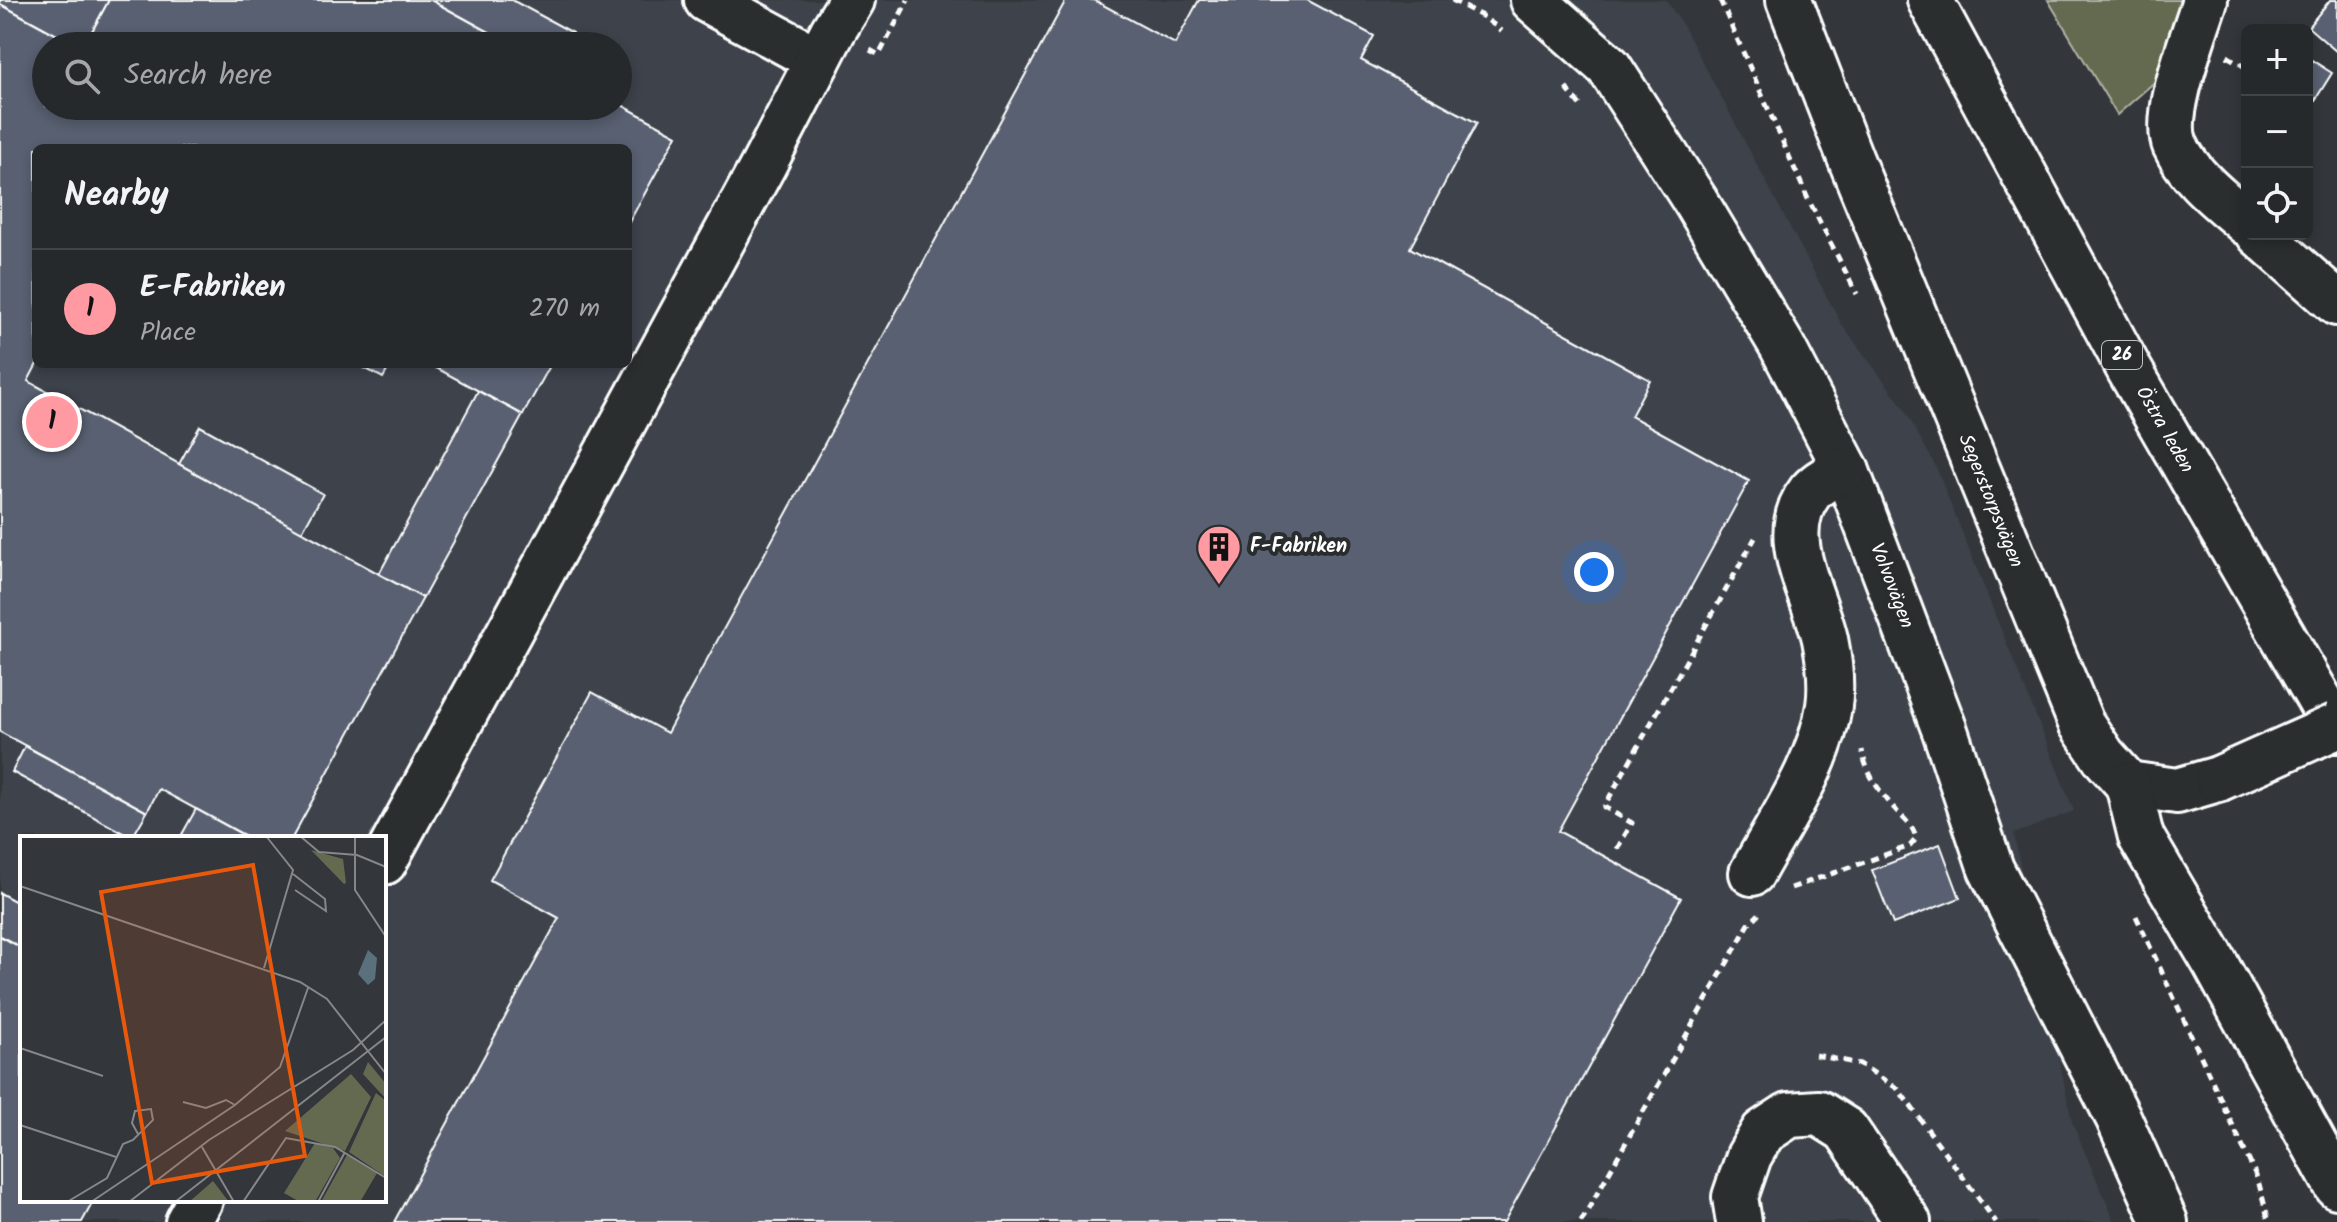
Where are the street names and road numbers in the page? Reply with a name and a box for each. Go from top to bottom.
road number: 26 [2102,341,2142,369]
street label: Östra leden [2126,380,2202,480]
street label: Segerstorpsvägen [1949,429,2031,573]
street label: Volvovägen [1860,539,1922,633]

